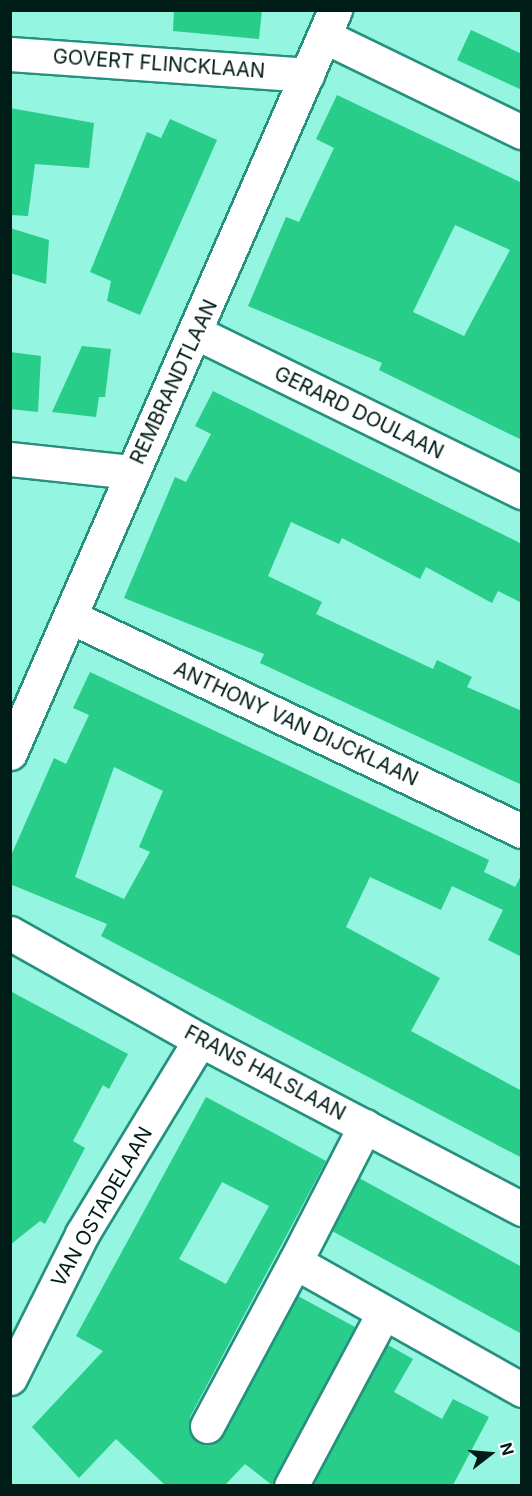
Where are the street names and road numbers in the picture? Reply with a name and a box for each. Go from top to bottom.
street label: GOVERT FLINCKLAAN [52,45,266,83]
street label: REMBRANDTLAAN [125,296,223,468]
street label: GERARD DOULAAN [270,362,448,464]
street label: ANTHONY VAN DIJCKLAAN [170,657,422,791]
street label: FRANS HALSLAAN [180,1020,350,1126]
street label: VAN OSTADELAAN [46,1123,158,1291]

